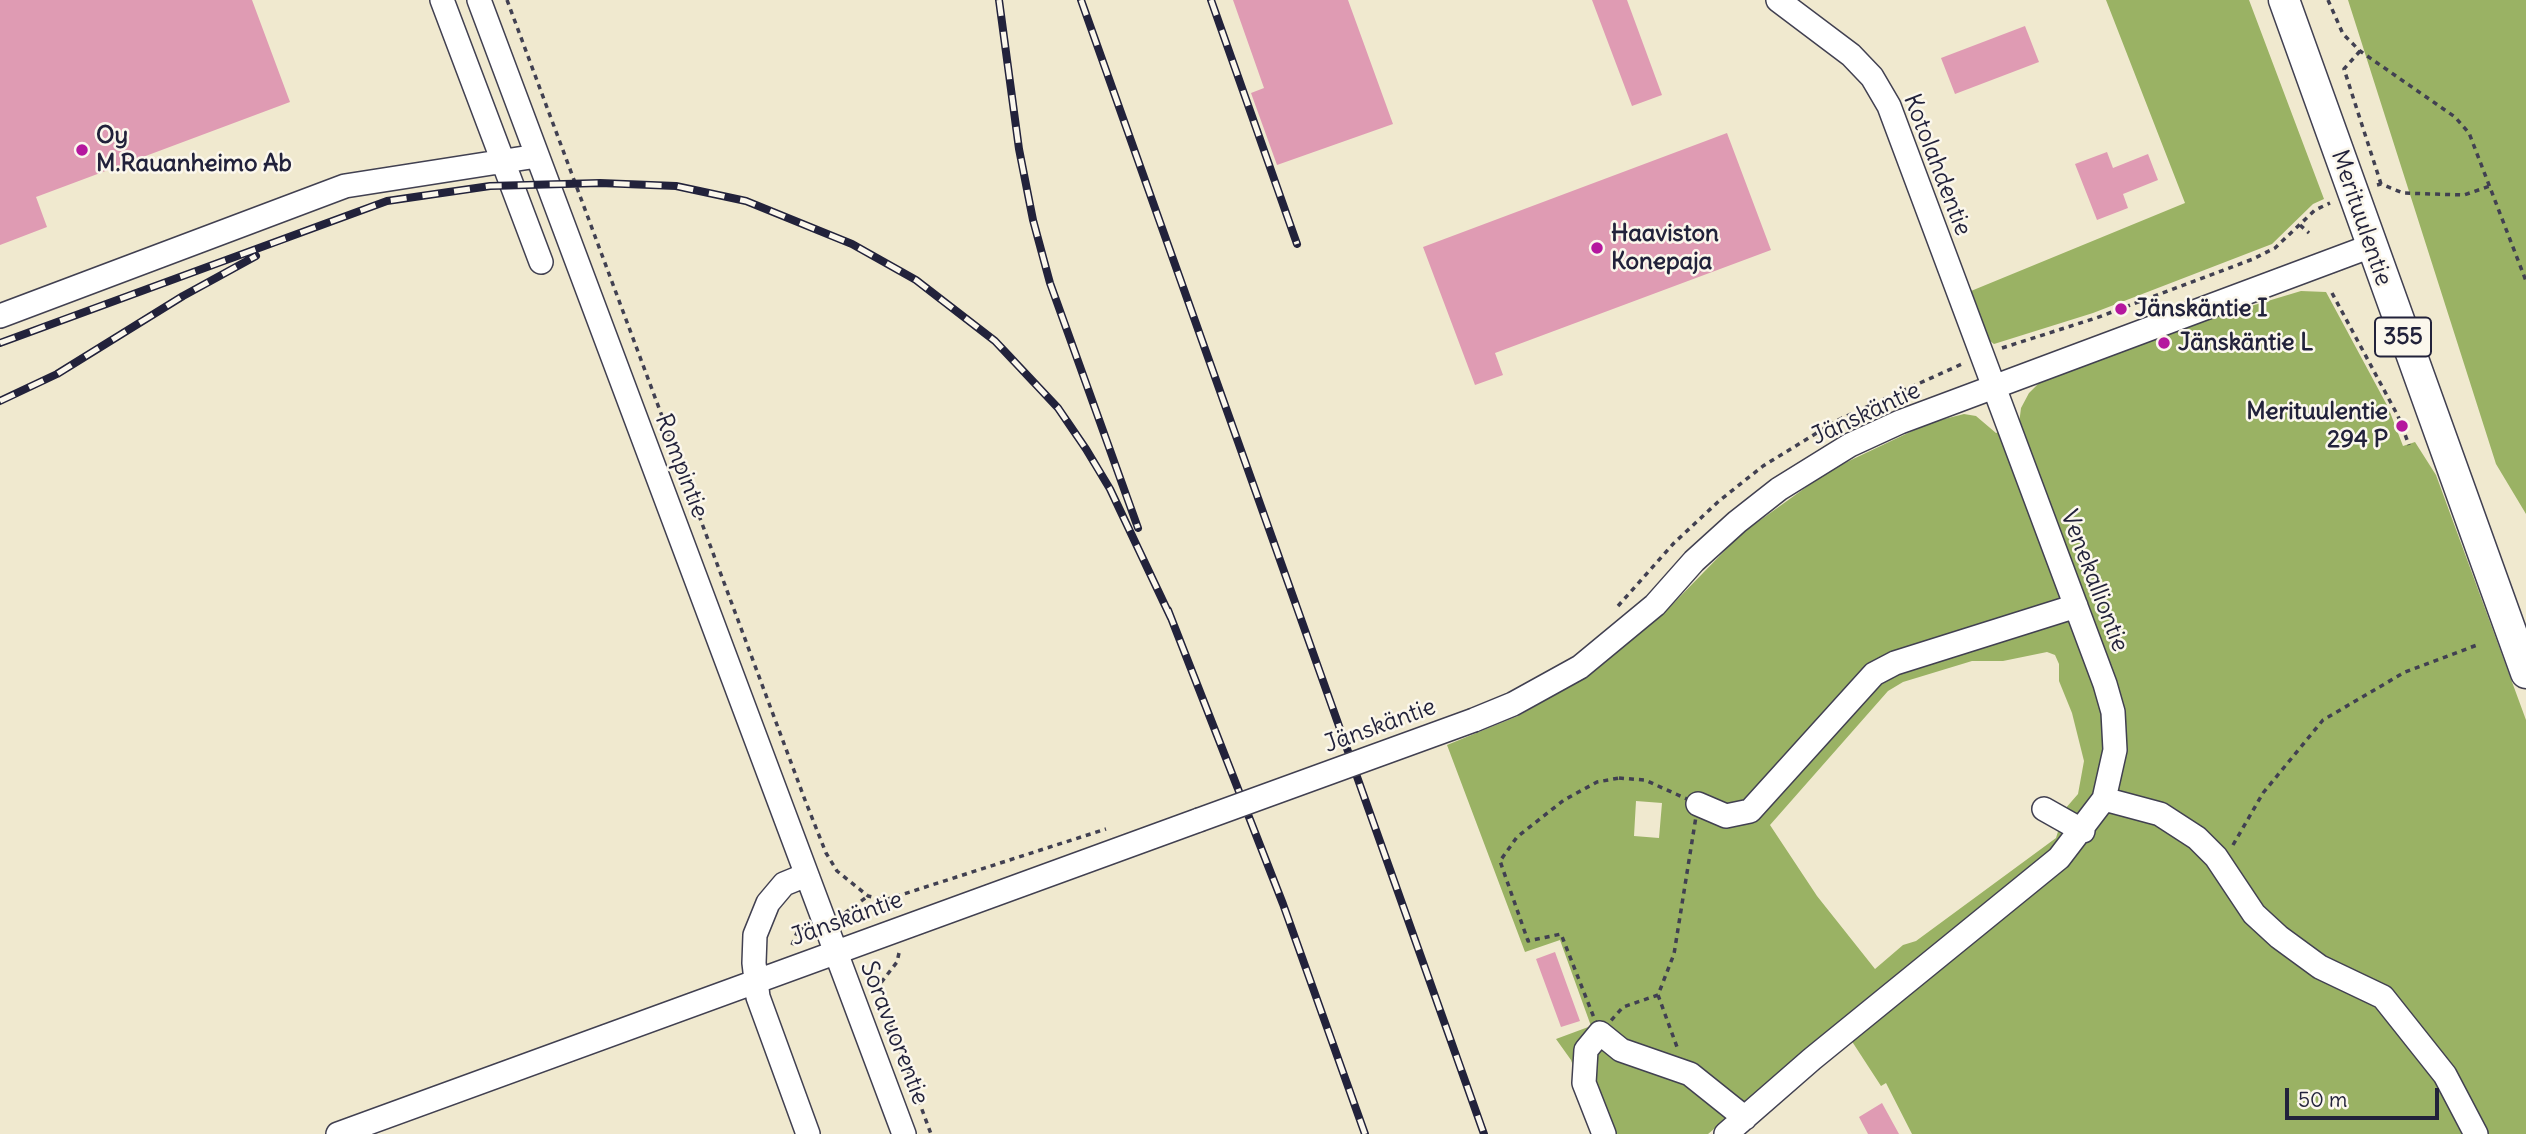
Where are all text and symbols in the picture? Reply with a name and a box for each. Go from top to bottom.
street label: Kotolahdentie [1897,90,1977,240]
place label: Oy M.Rauanheimo Ab [96,122,292,178]
marker: Oy M.Rauanheimo Ab [74,142,90,158]
street label: Merituulentie [2324,146,2398,290]
place label: Haaviston Konepaja [1611,220,1719,276]
marker: Haaviston Konepaja [1589,240,1605,256]
place label: Jänskäntie I [2135,295,2268,323]
marker: Jänskäntie I [2113,301,2129,317]
road number: 355 [2375,318,2431,356]
place label: Jänskäntie L [2178,329,2313,357]
marker: Jänskäntie L [2156,335,2172,351]
street label: Jänskäntie [1807,376,1925,452]
place label: Merituulentie 294 P [2246,398,2388,454]
street label: Rompintie [648,410,714,522]
marker: Merituulentie 294 P [2394,418,2410,434]
street label: Venekalliontie [2054,506,2134,656]
street label: Jänskäntie [1320,693,1440,759]
street label: Jänskäntie [787,886,907,952]
street label: Soravuorentie [853,957,935,1109]
scale bar [2288,1074,2442,1118]
text: 50 m [2298,1086,2347,1113]

